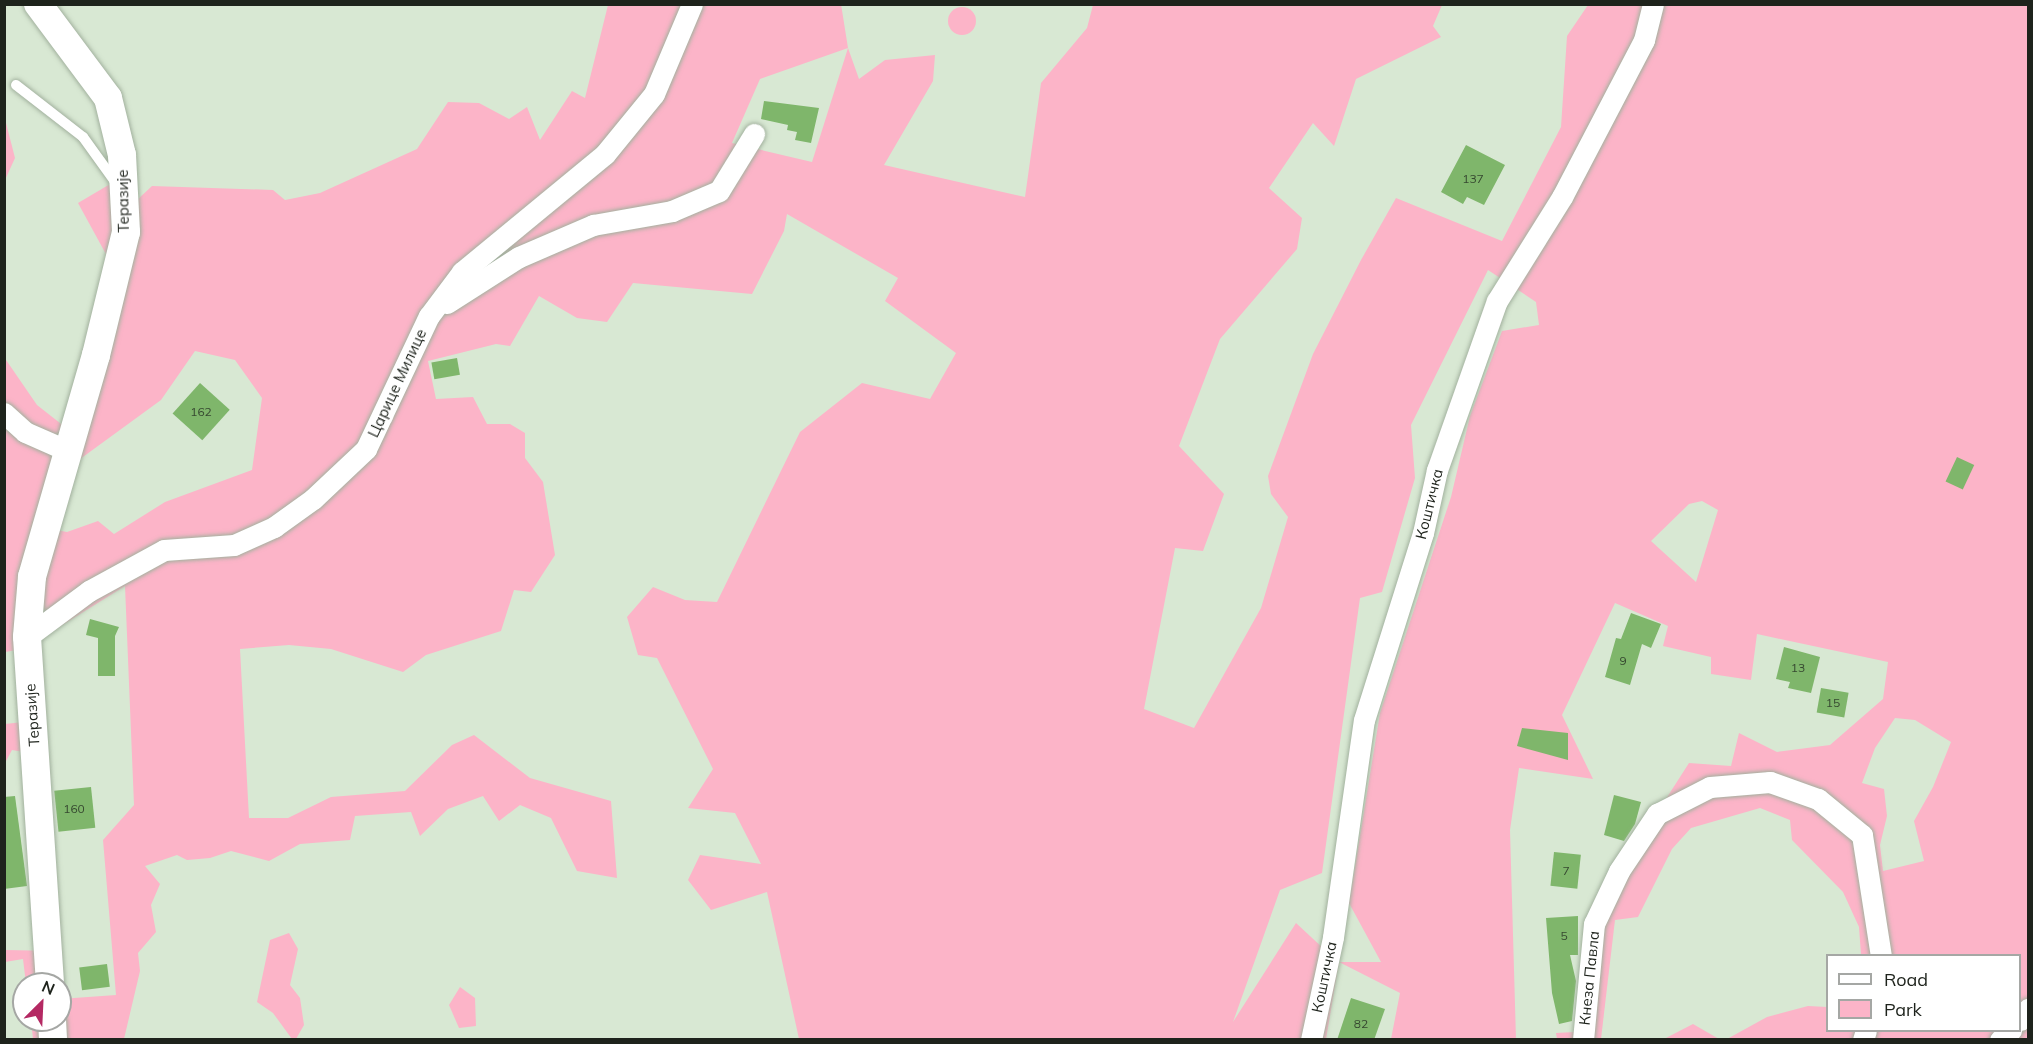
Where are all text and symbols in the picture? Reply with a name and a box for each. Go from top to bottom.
street label: Теразије [113,169,133,233]
house number: 137 [1462,172,1484,186]
street label: Царице Милице [364,326,430,440]
house number: 162 [190,405,212,419]
street label: Коштичка [1412,467,1446,541]
house number: 9 [1619,654,1627,668]
house number: 13 [1791,661,1805,675]
street label: Теразије [21,683,43,747]
house number: 15 [1826,696,1840,710]
house number: 160 [63,802,85,816]
house number: 7 [1562,864,1570,878]
house number: 5 [1560,929,1568,943]
street label: Кнеза Павла [1575,930,1603,1026]
street label: Коштичка [1308,940,1340,1014]
legend [1826,954,2021,1032]
text: Road [1884,968,1928,991]
north arrow [12,972,72,1032]
text: N [39,976,58,999]
text: Park [1884,998,1922,1021]
house number: 82 [1354,1017,1368,1031]

